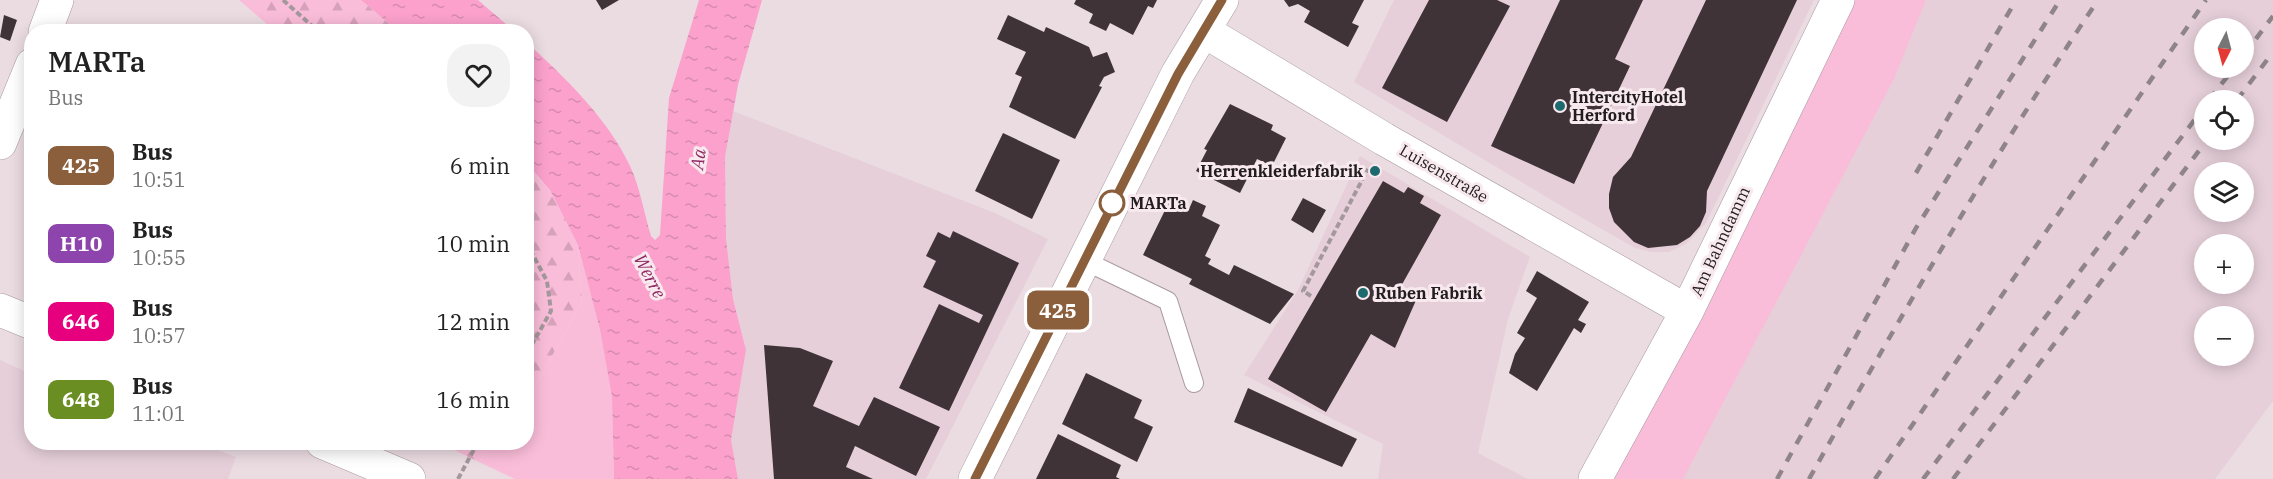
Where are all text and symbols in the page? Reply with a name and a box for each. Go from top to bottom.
north arrow [2194,18,2254,78]
map controls [2194,18,2254,366]
text: MARTa [48,43,146,80]
button: heart [447,44,510,107]
text: Bus [48,84,83,111]
place label: IntercityHotel Herford [1572,87,1683,125]
button: locate [2194,90,2254,150]
marker: IntercityHotel Herford [1553,99,1567,113]
text: Bus [132,137,173,166]
street label: Luisenstraße [1396,140,1492,206]
water label: Aa [685,147,711,172]
text: 425 [62,151,100,179]
text: 6 min [450,151,510,180]
place label: Herrenkleiderfabrik [1200,161,1363,181]
button: layers [2194,162,2254,222]
marker: Herrenkleiderfabrik [1368,164,1382,178]
text: 10:51 [132,166,186,193]
street label: Am Bahndamm [1686,183,1754,299]
marker: MARTa [1099,190,1125,216]
place label: MARTa [1130,193,1187,213]
text: Bus [132,215,173,244]
text: H10 [60,229,102,257]
text: 10 min [437,229,510,258]
button: + [2194,234,2254,294]
text: 10:55 [132,244,186,271]
water label: Werre [629,250,671,302]
place label: Ruben Fabrik [1375,283,1482,303]
marker: Ruben Fabrik [1356,286,1370,300]
line badge: 425 [1024,290,1092,330]
text: Bus [132,293,173,322]
text: 425 [1039,296,1077,324]
button: − [2194,306,2254,366]
text: 646 [62,307,100,335]
text: 12 min [437,307,510,336]
text: 10:57 [132,322,186,349]
text: Bus [132,371,173,400]
text: 648 [62,385,100,413]
text: 16 min [437,385,510,414]
text: 11:01 [132,400,186,427]

